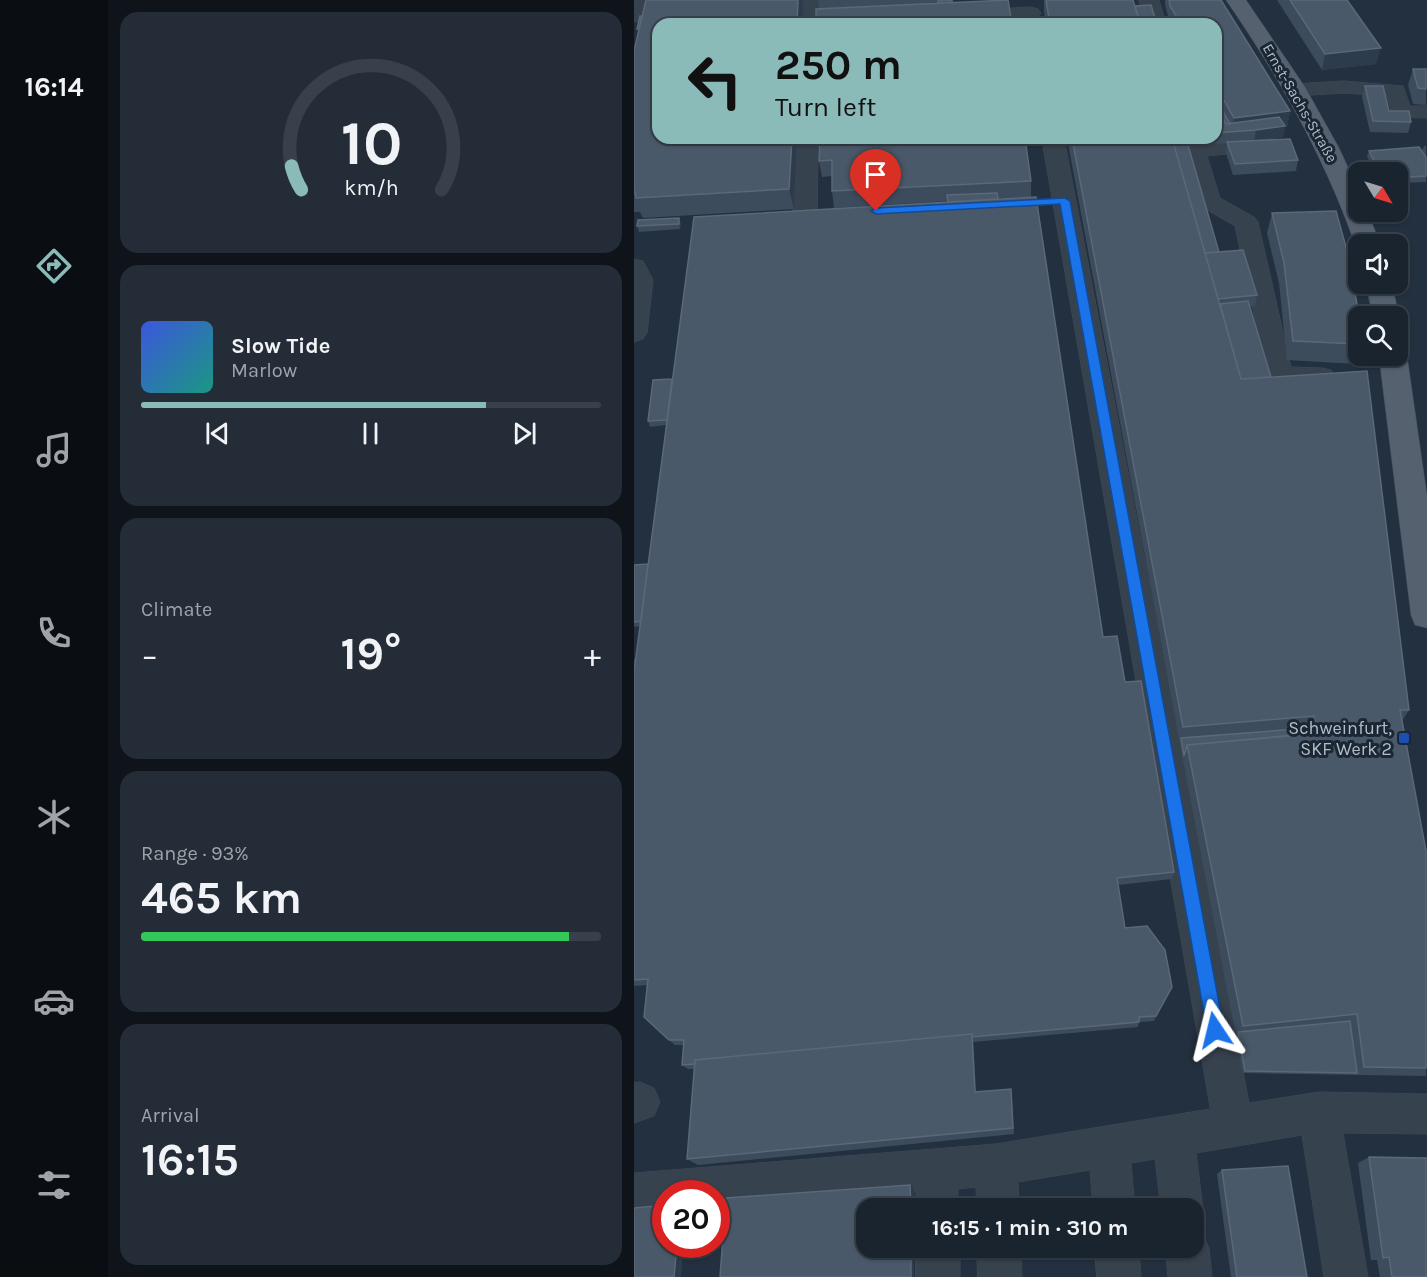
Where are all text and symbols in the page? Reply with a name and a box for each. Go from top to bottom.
text: 250 m [775,40,902,90]
street label: Ernst-Sachs-Straße [1259,40,1341,166]
icon: left [676,42,754,120]
text: 16:14 [25,71,83,103]
text: Turn left [775,91,876,123]
text: 10 [340,107,402,180]
pin [850,149,901,211]
icon: arrive [859,158,892,191]
north arrow [1348,162,1408,222]
map controls [1348,162,1408,366]
text: km/h [344,175,398,200]
button: sound [1348,234,1408,294]
icon: directions [33,245,75,287]
button: search [1348,306,1408,366]
text: Slow Tide [231,333,331,359]
text: Marlow [231,359,297,382]
icon: previous [201,417,234,450]
icon: pause [354,417,387,450]
icon: next [508,417,541,450]
icon: music [33,429,75,471]
text: Climate [141,598,212,621]
icon: phone [33,612,75,654]
text: 19° [341,628,401,680]
text: − [141,636,158,674]
text: + [584,636,601,674]
place label: Schweinfurt, SKF Werk 2 [1288,717,1392,760]
marker: Schweinfurt, SKF Werk 2 [1397,731,1411,745]
icon: climate [33,796,75,838]
text: Range · 93% [141,842,249,865]
text: 465 km [141,872,302,924]
icon: car [33,980,75,1022]
position arrow [1183,998,1247,1062]
text: Arrival [141,1104,200,1127]
text: 16:15 [141,1134,239,1186]
icon: filters [33,1164,75,1206]
speed limit sign: 20 [652,1180,730,1258]
text: 16:15 · 1 min · 310 m [932,1215,1128,1241]

